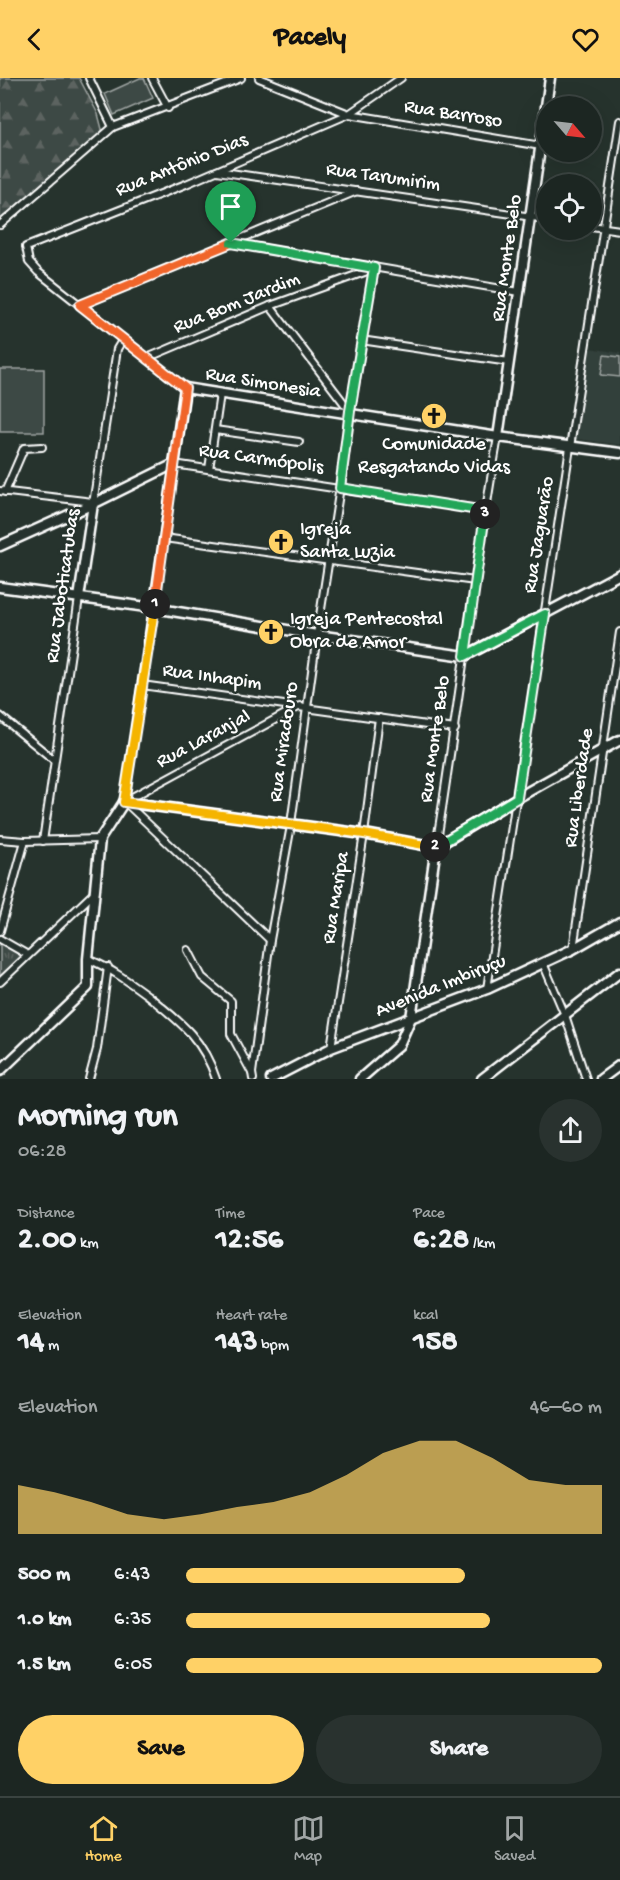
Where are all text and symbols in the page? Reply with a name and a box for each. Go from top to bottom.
icon: back [18,23,51,56]
text: Pacely [274,23,346,55]
icon: heart [569,23,602,56]
street label: Rua Barroso [402,96,504,134]
north arrow [536,96,602,162]
map controls [536,96,602,240]
street label: Rua Antônio Dias [113,129,252,203]
street label: Rua Tarumirim [324,159,442,197]
button: locate [536,174,602,240]
pin [205,181,256,243]
icon: arrive [214,190,247,223]
street label: Rua Monte Belo [488,193,528,323]
street label: Rua Bom Jardim [170,268,304,340]
street label: Rua Simonesia [204,364,323,405]
church icon: Comunidade Resgatando Vidas [419,401,449,431]
place label: Comunidade Resgatando Vidas [358,434,511,480]
street label: Rua Carmópolis [197,440,325,480]
street label: Rua Jaguarão [519,475,561,595]
pin: 3 [470,499,500,529]
text: 3 [481,504,489,523]
street label: Rua Jaboticatubas [42,507,86,665]
place label: Igreja Santa Luzia [300,519,396,565]
church icon: Igreja Santa Luzia [266,527,296,557]
pin: 1 [140,589,170,619]
text: 1 [152,594,158,613]
place label: Igreja Pentecostal Obra de Amor [290,609,443,655]
church icon: Igreja Pentecostal Obra de Amor [256,617,286,647]
street label: Rua Inhapim [161,660,263,696]
street label: Rua Monte Belo [416,674,456,804]
street label: Rua Miradouro [265,680,305,804]
street label: Rua Laranjal [153,706,255,774]
street label: Rua Liberdade [560,726,600,849]
pin: 2 [420,832,450,862]
text: 2 [431,837,439,856]
street label: Rua Maripa [318,849,356,946]
street label: Avenida Imbiruçu [372,950,510,1024]
text: Morning run [18,1099,178,1137]
button: share [539,1099,602,1162]
text: 06:28 [18,1141,67,1164]
text: Distance [18,1205,75,1224]
text: Time [216,1205,245,1224]
text: Pace [413,1205,445,1224]
text: 2.00 [18,1224,76,1259]
text: 12:56 [216,1224,283,1259]
text: 6:28 [413,1224,469,1259]
text: km [76,1235,98,1254]
text: /km [469,1235,495,1254]
text: Elevation [18,1307,82,1326]
text: Heart rate [216,1307,287,1326]
text: kcal [413,1307,438,1326]
text: 14 [18,1326,44,1361]
text: 143 [216,1326,258,1361]
text: 158 [413,1326,458,1361]
text: m [44,1337,59,1356]
text: bpm [258,1337,289,1356]
text: Elevation [18,1397,98,1420]
text: 46–60 m [530,1397,602,1420]
text: 500 m [18,1564,70,1587]
text: 6:43 [114,1564,150,1587]
text: 1.0 km [18,1609,72,1632]
text: 6:35 [114,1609,151,1632]
text: 1.5 km [18,1654,71,1677]
text: 6:05 [114,1654,152,1677]
button: Save [18,1715,304,1784]
button: Share [316,1715,602,1784]
tab: Home [85,1812,122,1867]
tab: Map [292,1812,325,1867]
tab: Saved [494,1812,535,1867]

